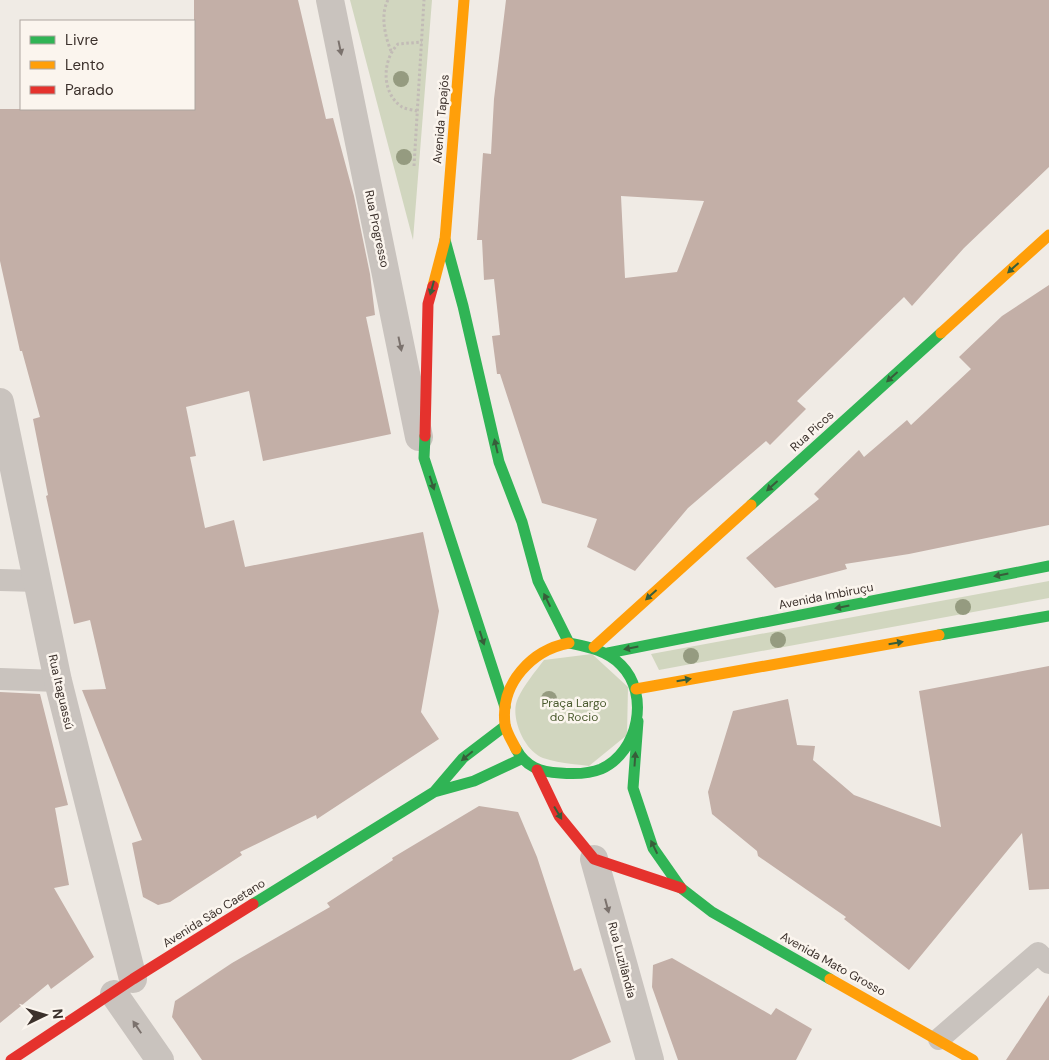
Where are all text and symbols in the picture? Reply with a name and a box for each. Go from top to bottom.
legend [20,20,195,110]
text: Livre [65,30,98,50]
one-way arrow [336,40,344,55]
text: Lento [65,55,104,75]
street label: Avenida Tapajós [429,74,453,164]
text: Parado [65,80,114,100]
street label: Rua Progresso [361,189,393,269]
one-way arrow [1007,262,1019,274]
one-way arrow [428,280,436,295]
one-way arrow [397,337,405,353]
one-way arrow [887,371,899,383]
street label: Rua Picos [787,407,837,455]
one-way arrow [491,438,499,454]
one-way arrow [428,476,436,491]
one-way arrow [766,480,778,492]
one-way arrow [993,572,1009,580]
street label: Avenida Imbiruçu [777,579,875,613]
one-way arrow [646,589,658,601]
one-way arrow [543,593,551,607]
one-way arrow [833,603,849,611]
one-way arrow [479,630,486,645]
one-way arrow [888,638,904,646]
one-way arrow [623,644,638,652]
street label: Rua Itaguassú [45,653,77,731]
one-way arrow [677,676,693,684]
park label: Praça Largo do Rocio [541,695,607,725]
one-way arrow [460,750,473,761]
one-way arrow [632,751,640,767]
one-way arrow [554,807,563,820]
one-way arrow [650,840,658,854]
street label: Avenida São Caetano [160,875,268,951]
one-way arrow [603,898,611,913]
street label: Rua Luzilândia [604,920,640,1000]
street label: Avenida Mato Grosso [777,928,889,1000]
north arrow [20,990,70,1040]
text: N [49,1008,67,1020]
one-way arrow [132,1020,142,1034]

